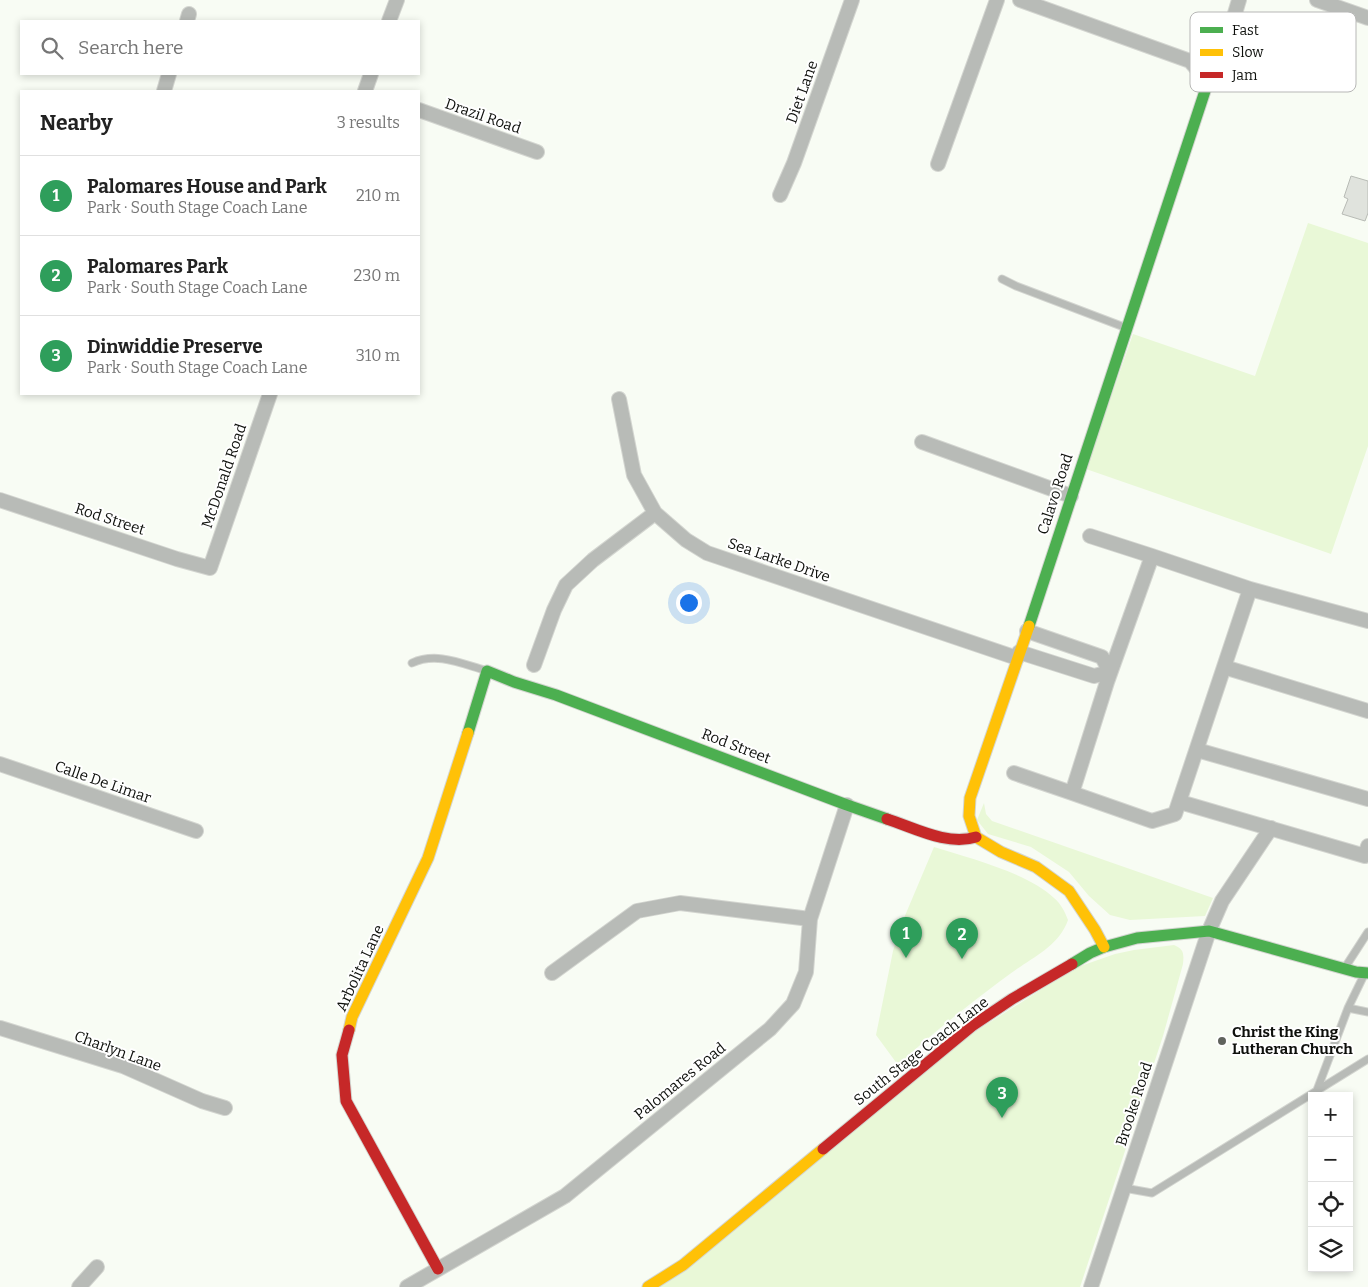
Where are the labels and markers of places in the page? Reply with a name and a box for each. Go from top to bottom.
pin: 1 [890,917,922,958]
pin: 2 [946,918,978,959]
place label: Christ the King Lutheran Church [1232,1023,1353,1058]
marker: Christ the King Lutheran Church [1216,1035,1228,1047]
pin: 3 [986,1077,1018,1118]

